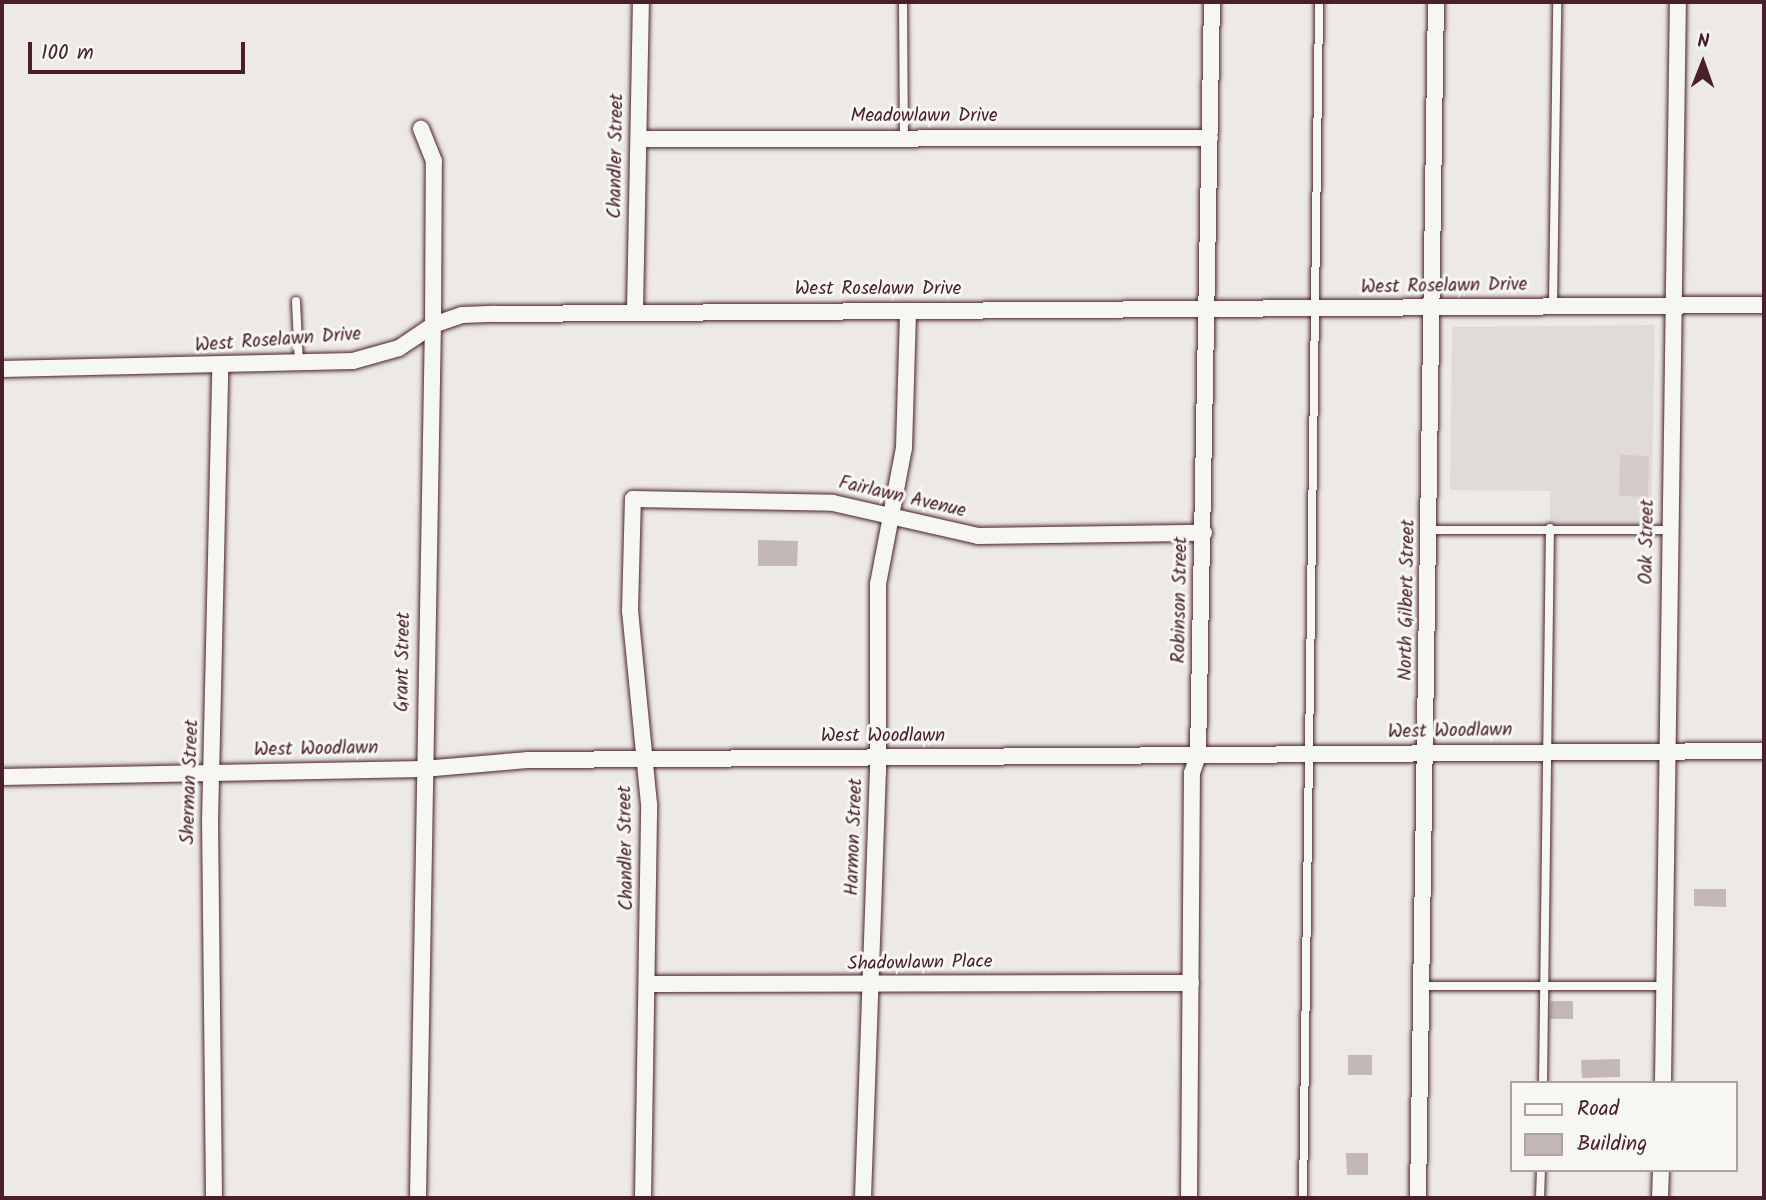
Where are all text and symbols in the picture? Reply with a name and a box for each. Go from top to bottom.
text: N [1697,27,1710,57]
scale bar [32,28,248,72]
north arrow [1668,28,1738,98]
text: 100 m [41,37,94,70]
street label: Chandler Street [605,93,629,219]
street label: Meadowlawn Drive [850,106,998,128]
street label: West Roselawn Drive [1361,274,1527,300]
street label: West Roselawn Drive [795,279,961,301]
street label: West Roselawn Drive [194,324,362,358]
street label: Fairlawn Avenue [836,472,968,524]
street label: Oak Street [1636,499,1660,585]
street label: North Gilbert Street [1395,519,1421,681]
street label: Robinson Street [1168,536,1194,664]
street label: Grant Street [392,612,416,712]
street label: Sherman Street [177,719,205,845]
street label: West Woodlawn [1388,720,1512,744]
street label: West Woodlawn [821,726,945,748]
street label: West Woodlawn [254,738,378,762]
street label: Harmon Street [842,778,868,896]
street label: Chandler Street [615,785,639,911]
street label: Shadowlawn Place [847,951,993,977]
legend [1510,1081,1738,1172]
text: Road [1577,1093,1619,1126]
text: Building [1577,1128,1647,1161]

